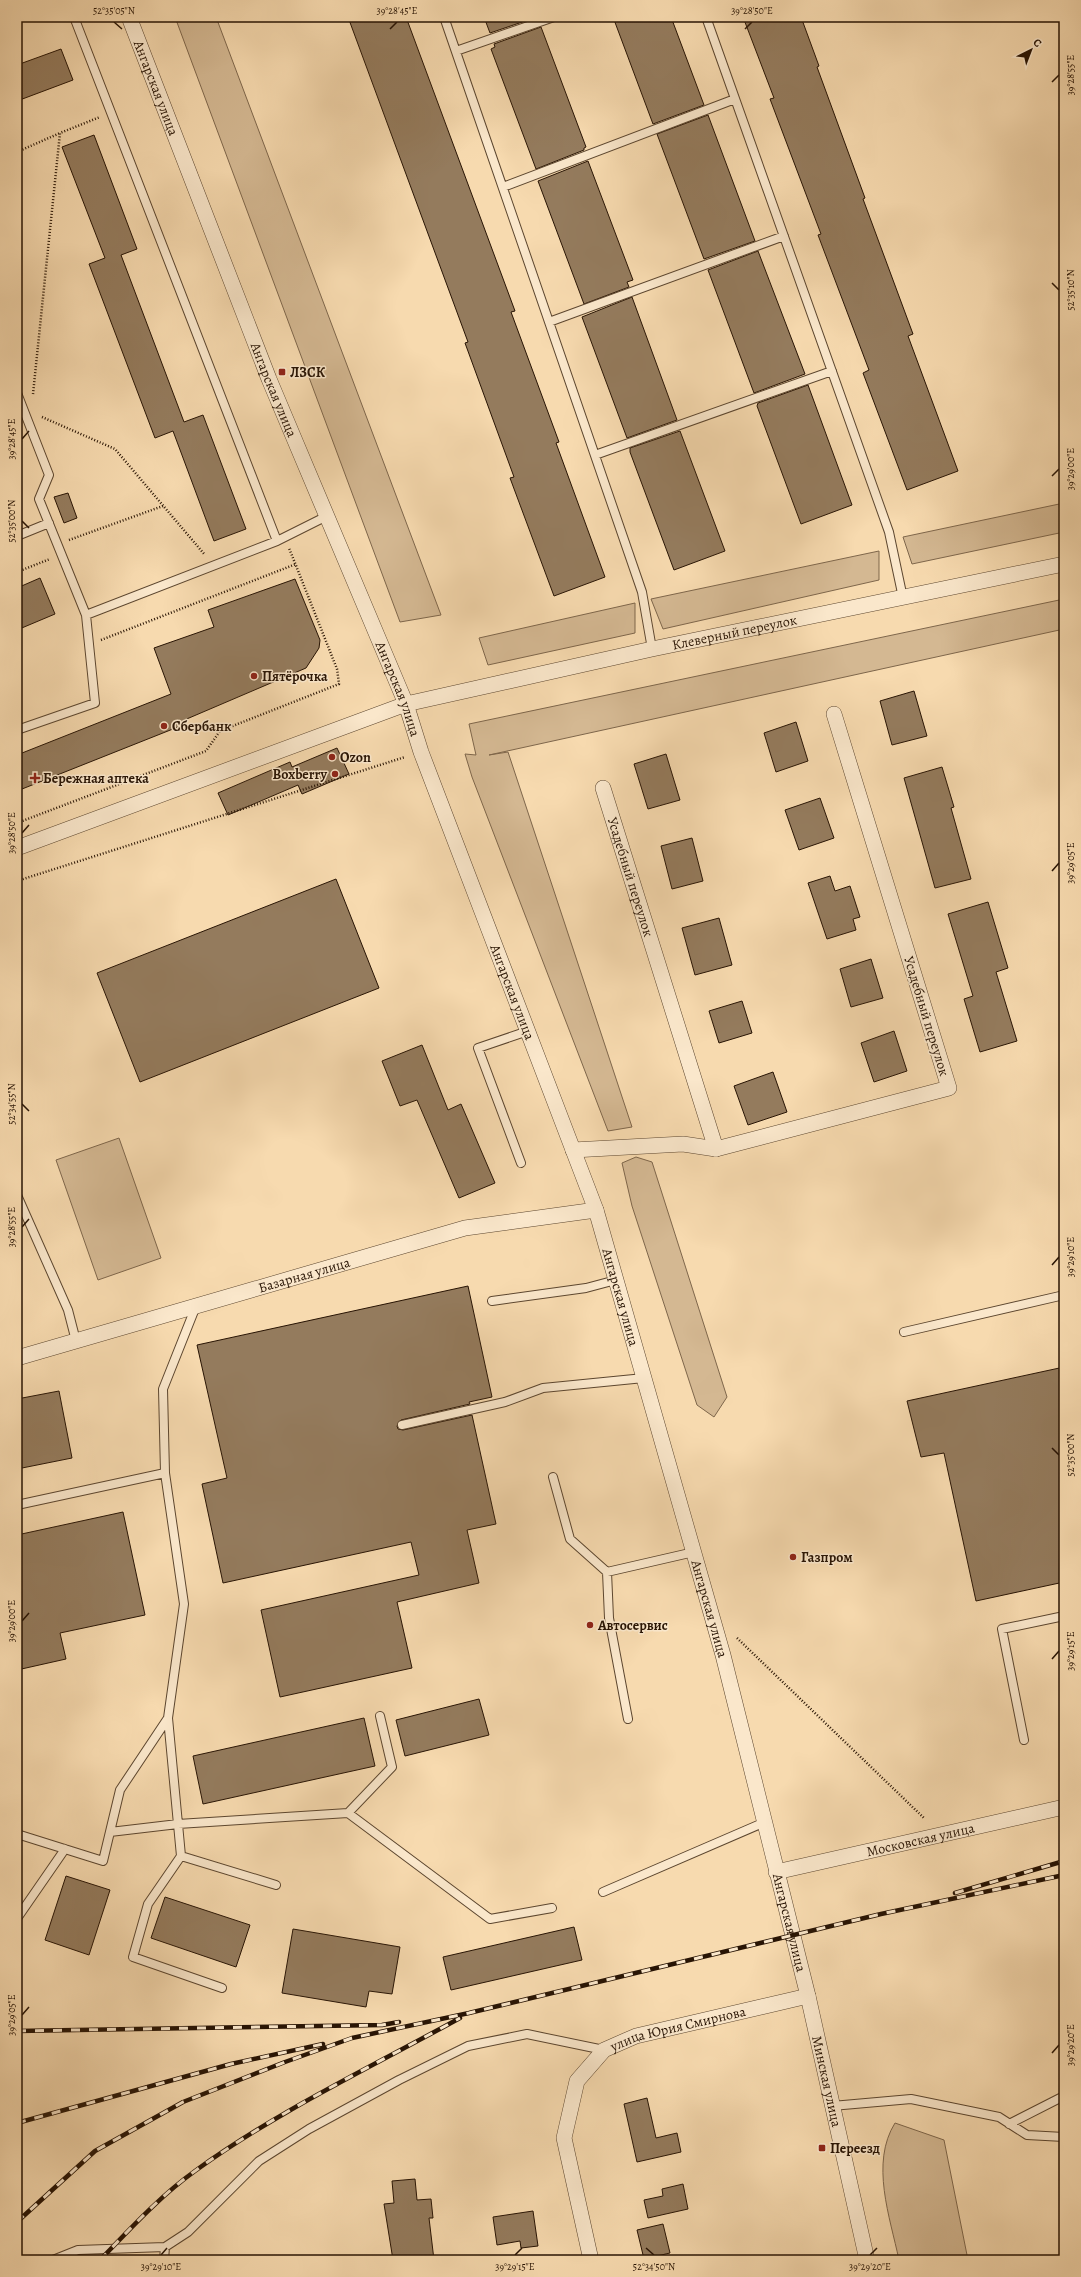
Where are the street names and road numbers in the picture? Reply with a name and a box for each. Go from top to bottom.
street label: Ангарская улица [129,37,183,139]
street label: Ангарская улица [245,339,302,441]
street label: Клеверный переулок [670,610,799,655]
street label: Ангарская улица [370,638,425,739]
street label: Усадебный переулок [603,815,658,939]
street label: Ангарская улица [485,941,539,1043]
street label: Усадебный переулок [899,954,954,1078]
street label: Ангарская улица [597,1245,643,1349]
street label: Базарная улица [256,1253,353,1297]
street label: Ангарская улица [686,1557,732,1660]
street label: Московская улица [865,1818,977,1861]
street label: Ангарская улица [768,1871,811,1974]
street label: улица Юрия Смирнова [607,2002,748,2056]
street label: Минская улица [807,2034,846,2129]

